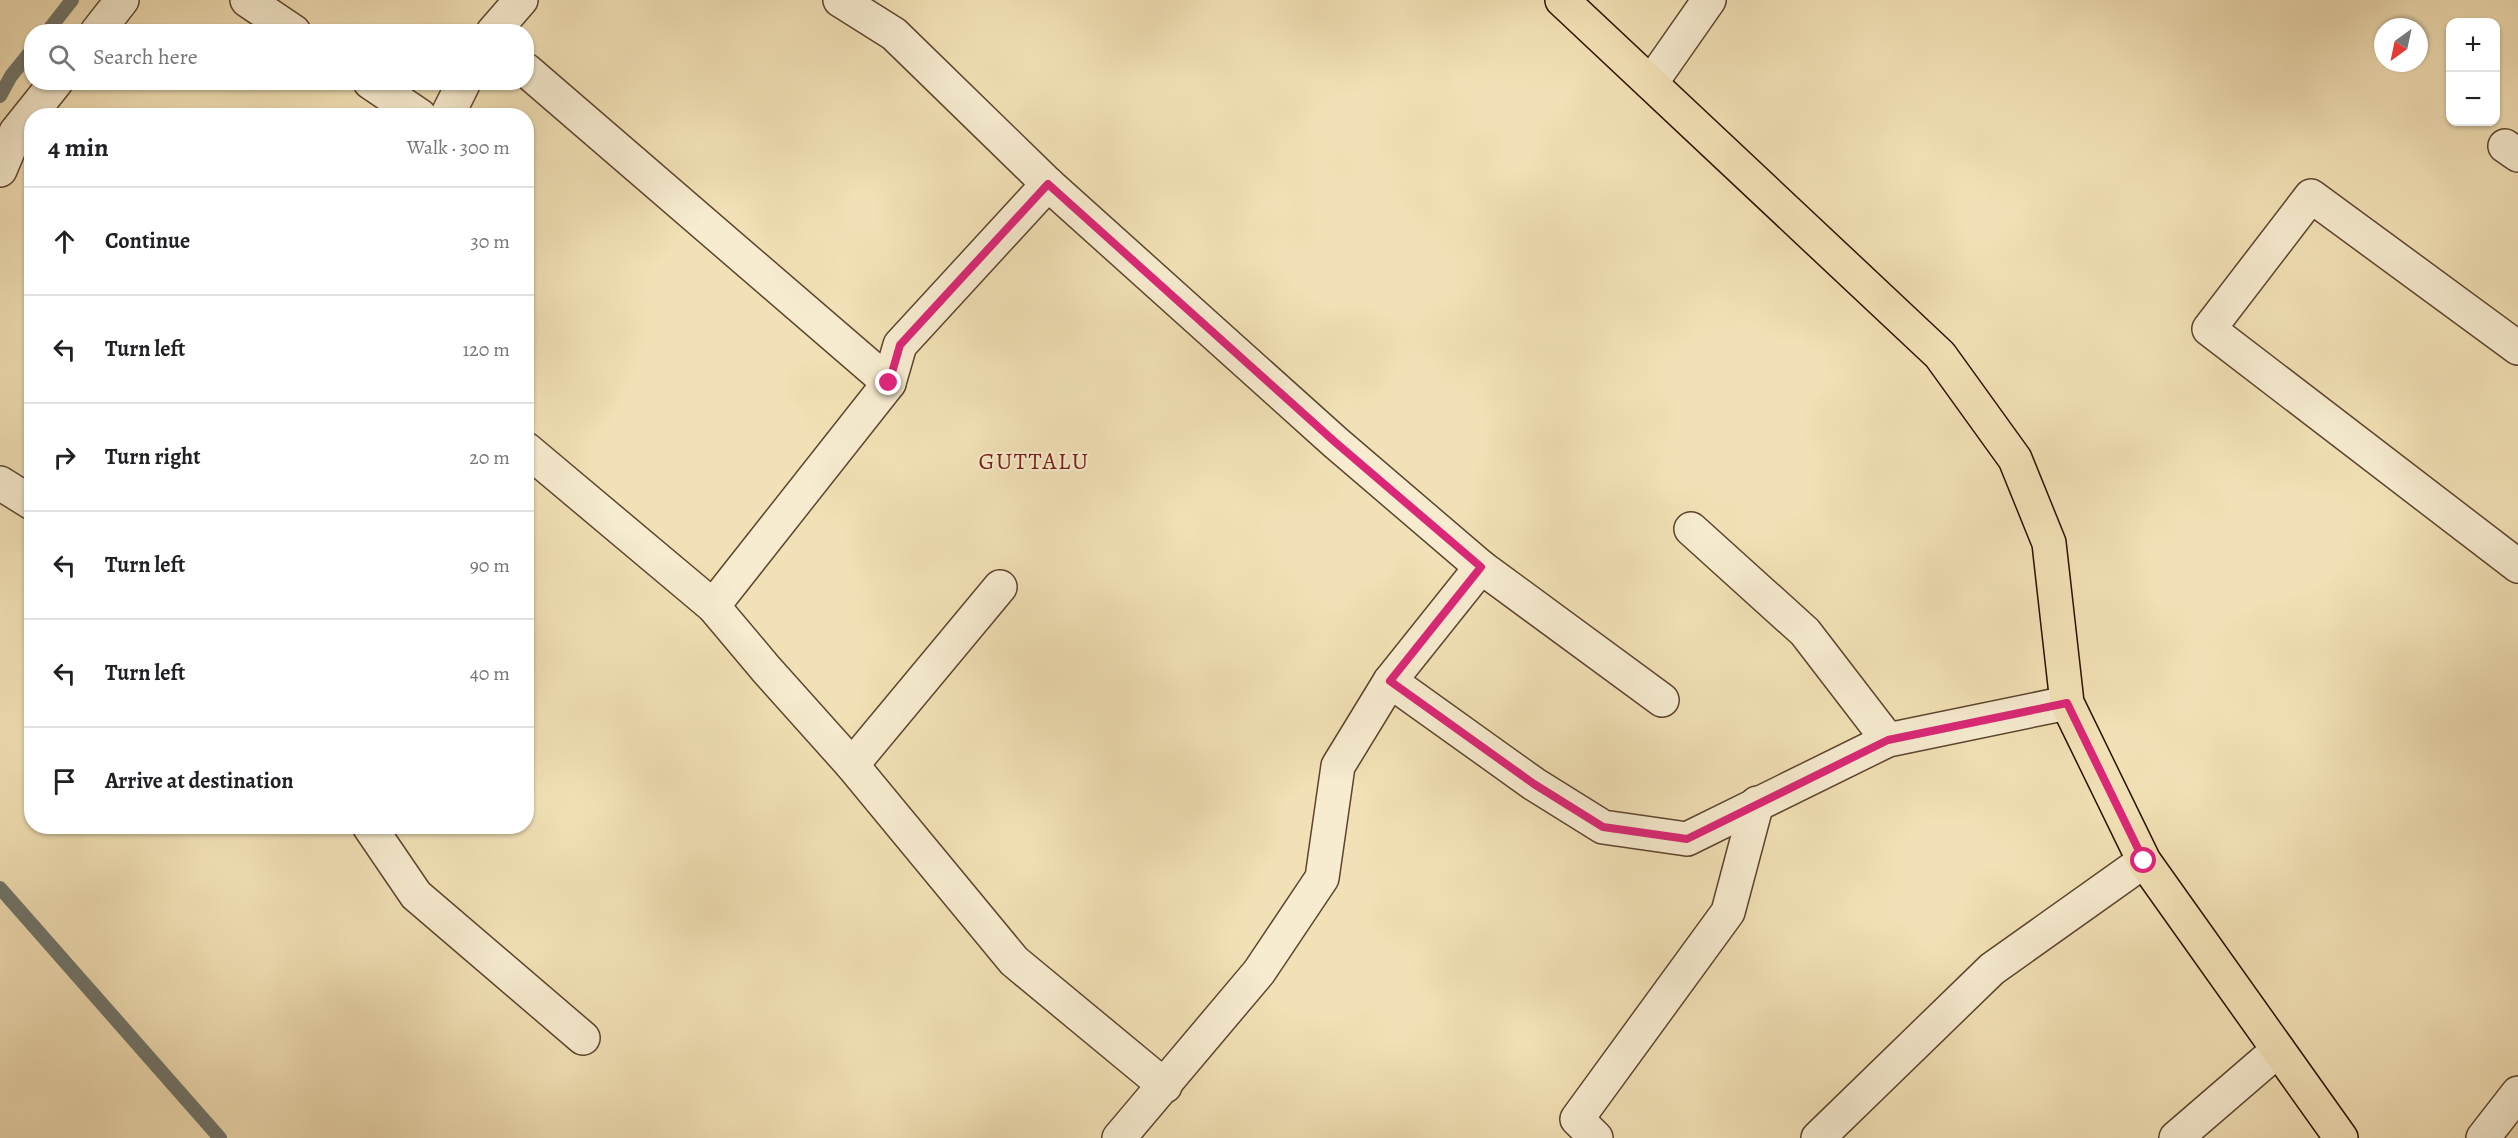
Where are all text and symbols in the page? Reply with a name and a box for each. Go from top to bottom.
north arrow [2374,18,2428,72]
map controls [2446,18,2500,126]
button: + [2446,18,2500,72]
search box [24,24,534,90]
icon: search [45,41,78,74]
text: Search here [93,42,198,72]
button: − [2446,72,2500,126]
text: 4 min [48,130,109,165]
text: Walk · 300 m [407,134,510,161]
icon: ahead [48,225,81,258]
text: Continue [105,226,190,256]
text: 30 m [470,228,510,255]
icon: left [48,333,81,366]
text: Turn left [105,334,185,364]
text: 120 m [462,336,510,363]
route end [875,369,901,395]
icon: right [48,441,81,474]
text: Turn right [105,442,201,472]
text: 20 m [469,444,510,471]
district label: GUTTALU [978,445,1090,477]
icon: left [48,549,81,582]
text: Turn left [105,550,185,580]
text: 90 m [470,552,510,579]
icon: left [48,657,81,690]
text: Turn left [105,658,185,688]
text: 40 m [470,660,510,687]
icon: arrive [48,765,81,798]
text: Arrive at destination [105,766,294,796]
route start [2130,847,2156,873]

